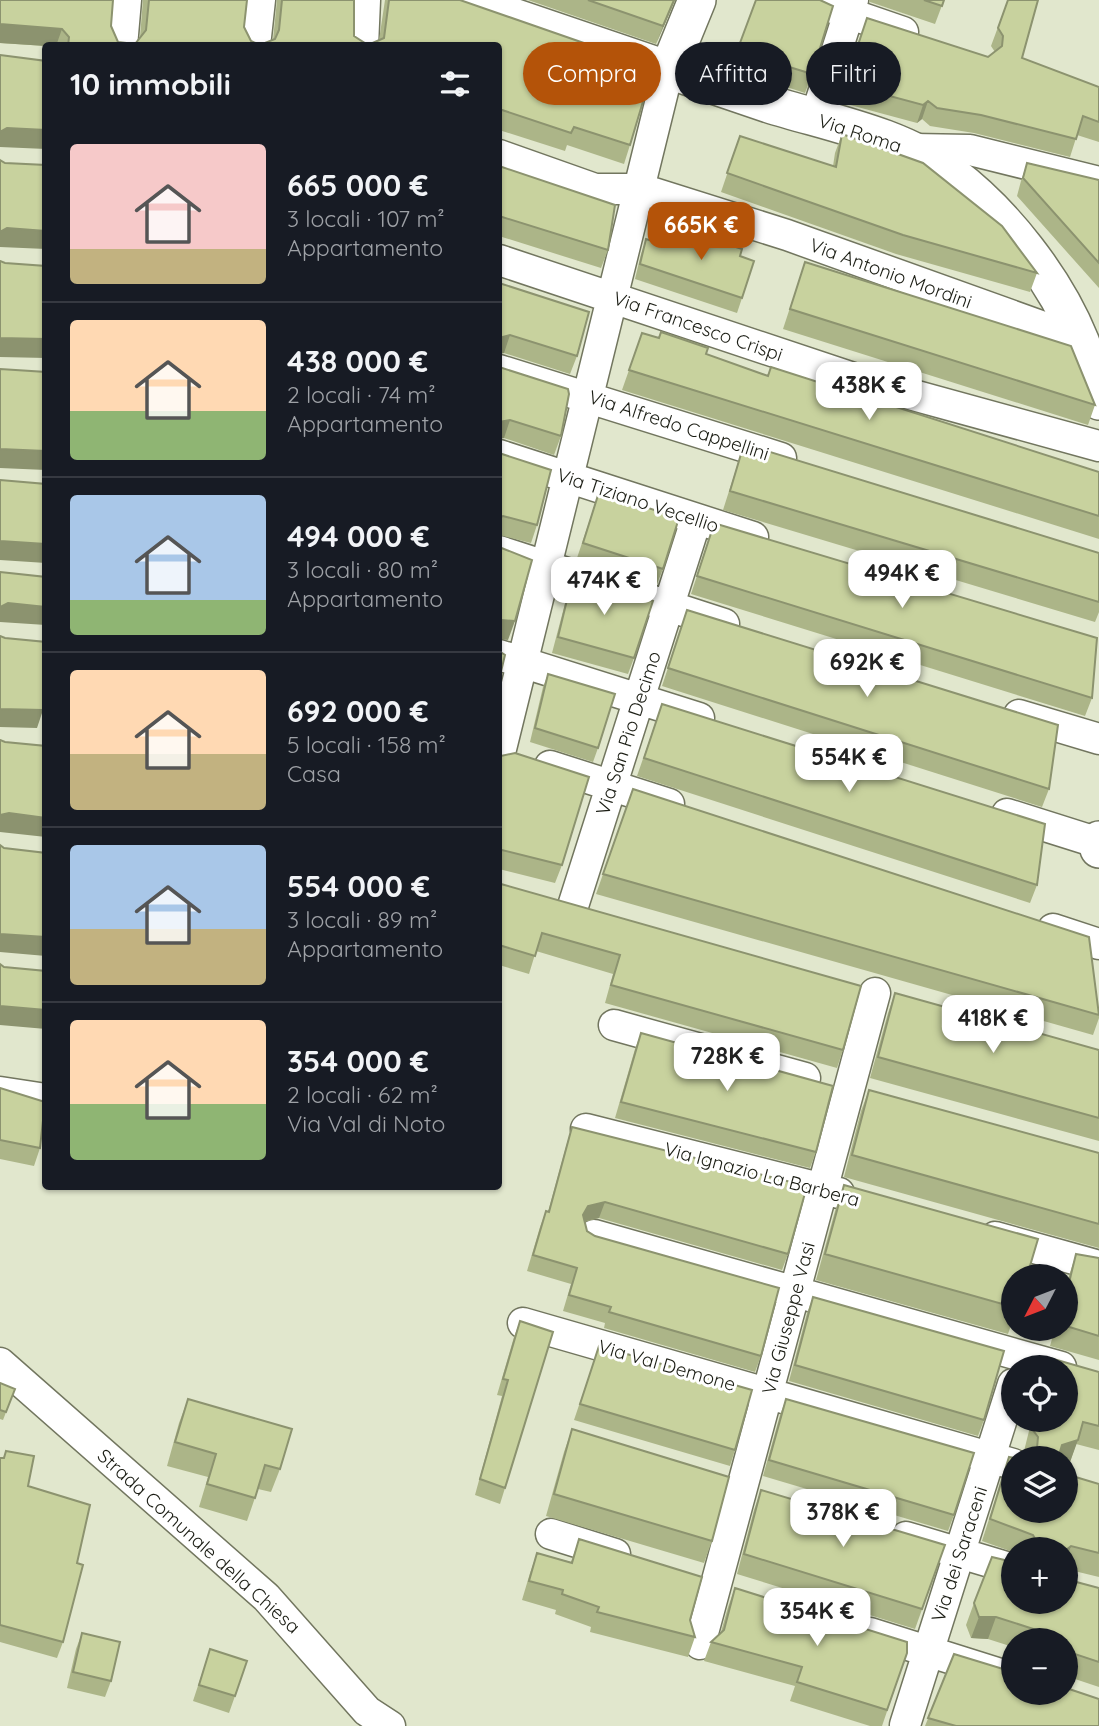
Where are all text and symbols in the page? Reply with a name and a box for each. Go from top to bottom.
chip: Compra [523,42,661,105]
chip: Affitta [675,42,792,105]
chip: Filtri [806,42,901,105]
text: 10 immobili [70,65,231,103]
icon: filters [436,65,474,103]
street label: Via Roma [815,108,905,158]
text: 665 000 € [287,166,428,204]
icon: home [126,172,210,256]
pin: 665K € [644,202,758,262]
text: 3 locali · 107 m² [287,204,445,233]
text: 665K € [664,210,738,239]
street label: Via Antonio Mordini [807,232,975,314]
text: Appartamento [287,233,443,262]
street label: Via Francesco Crispi [610,286,786,366]
text: 438 000 € [287,342,428,380]
icon: home [126,348,210,432]
pin: 438K € [812,362,926,422]
text: 438K € [832,370,906,399]
text: 2 locali · 74 m² [287,380,436,409]
street label: Via Alfredo Cappellini [586,384,772,466]
text: Appartamento [287,409,443,438]
street label: Via Tiziano Vecellio [554,462,722,538]
text: 494 000 € [287,517,430,555]
icon: home [126,523,210,607]
pin: 494K € [845,550,959,610]
text: 3 locali · 80 m² [287,555,438,584]
pin: 474K € [547,558,661,617]
text: 494K € [864,558,940,587]
text: 474K € [567,565,641,594]
text: Appartamento [287,584,443,613]
pin: 692K € [810,640,924,699]
text: 692K € [830,647,904,676]
street label: Via San Pio Decimo [590,648,666,818]
text: 692 000 € [287,692,429,730]
icon: home [126,698,210,782]
text: 5 locali · 158 m² [287,730,446,759]
pin: 554K € [792,734,906,794]
text: 554K € [811,742,887,771]
text: Casa [287,759,341,788]
text: 554 000 € [287,867,430,905]
icon: home [126,873,210,957]
text: 3 locali · 89 m² [287,905,437,934]
text: Appartamento [287,934,443,963]
pin: 418K € [936,996,1050,1055]
text: 418K € [958,1003,1028,1032]
pin: 728K € [670,1034,784,1093]
text: 728K € [690,1041,764,1070]
text: 354 000 € [287,1042,429,1080]
icon: home [126,1048,210,1132]
text: 2 locali · 62 m² [287,1080,438,1109]
text: Via Val di Noto [287,1109,445,1138]
street label: Via Ignazio La Barbera [662,1136,862,1212]
street label: Via Giuseppe Vasi [756,1239,820,1397]
north arrow [1001,1264,1078,1340]
map controls [1001,1264,1078,1705]
street label: Via Val Demone [595,1334,739,1396]
button: locate [1001,1355,1078,1432]
street label: Strada Comunale della Chiesa [93,1443,305,1639]
button: layers [1001,1446,1078,1523]
street label: Via dei Saraceni [926,1483,992,1625]
pin: 378K € [786,1490,900,1549]
text: 378K € [806,1497,880,1526]
button: + [1001,1537,1078,1614]
pin: 354K € [760,1588,874,1648]
text: 354K € [779,1596,855,1625]
button: − [1001,1628,1078,1705]

